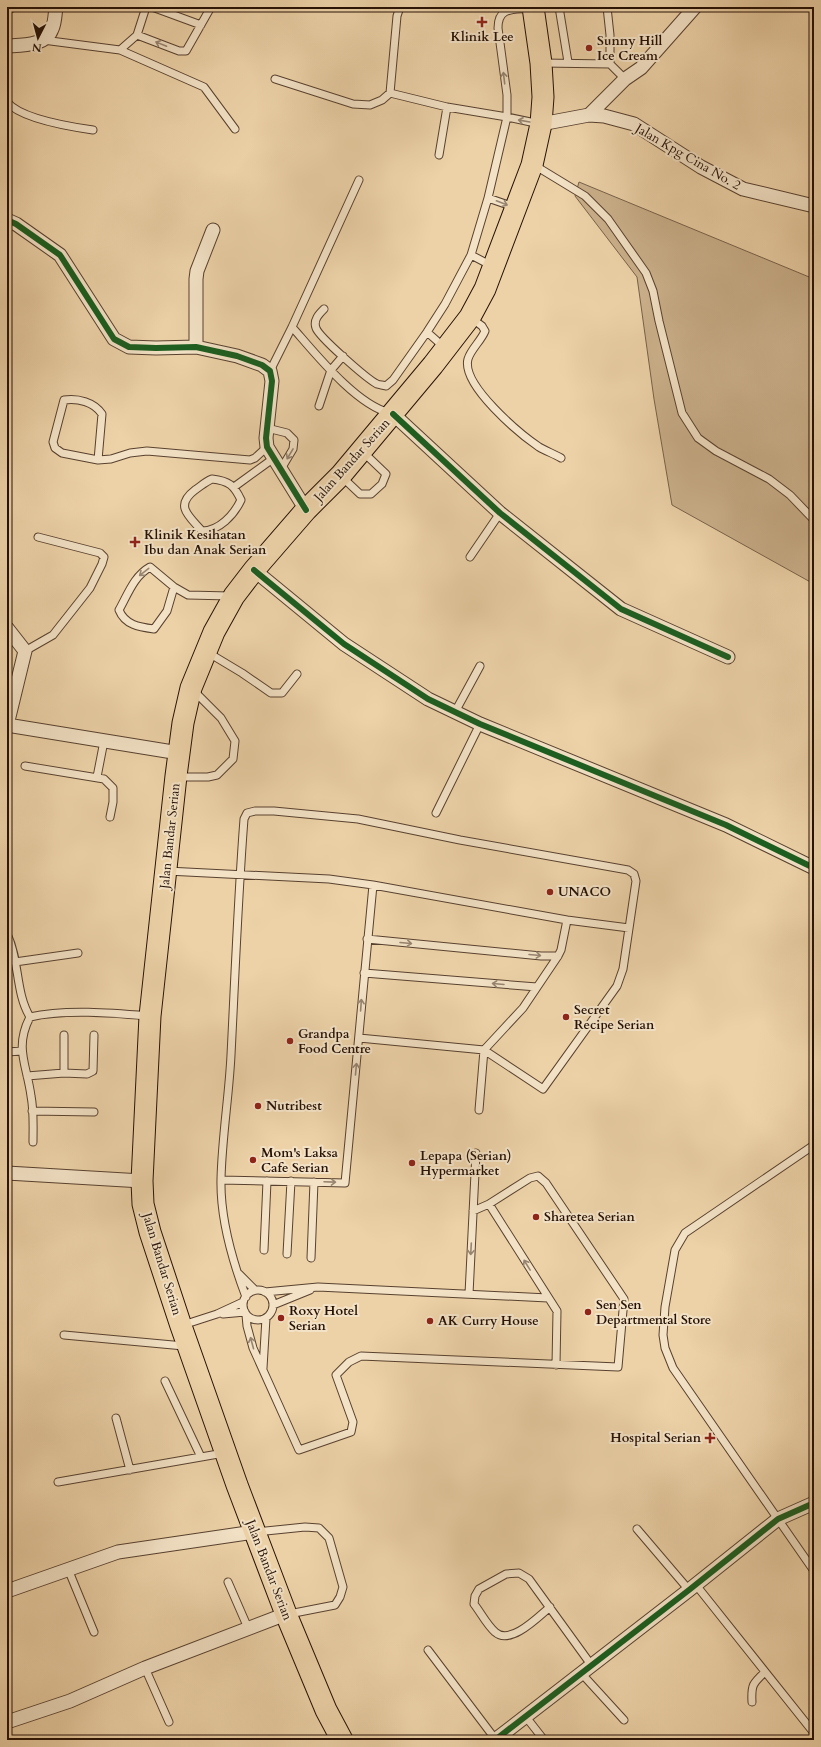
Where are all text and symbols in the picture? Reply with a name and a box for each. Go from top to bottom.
marker: Klinik Lee [476,16,488,28]
north arrow [18,18,58,58]
place label: Klinik Lee [450,28,514,46]
place label: Sunny Hill Ice Cream [597,32,662,65]
text: N [31,39,43,55]
one-way arrow [156,40,168,48]
marker: Sunny Hill Ice Cream [584,43,594,53]
one-way arrow [501,72,508,85]
one-way arrow [518,117,531,125]
street label: Jalan Kpg Cina No. 2 [630,118,744,195]
one-way arrow [496,199,508,207]
street label: Jalan Bandar Serian [308,414,395,507]
one-way arrow [285,448,293,460]
place label: Klinik Kesihatan Ibu dan Anak Serian [144,526,267,559]
marker: Klinik Kesihatan Ibu dan Anak Serian [129,536,141,548]
one-way arrow [139,567,150,576]
street label: Jalan Bandar Serian [155,782,185,892]
place label: UNACO [558,883,611,901]
marker: UNACO [545,887,555,897]
one-way arrow [399,939,412,947]
one-way arrow [528,952,541,959]
one-way arrow [492,980,505,987]
one-way arrow [358,999,365,1012]
place label: Secret Recipe Serian [574,1001,655,1034]
marker: Secret Recipe Serian [561,1012,571,1022]
place label: Grandpa Food Centre [298,1025,371,1058]
marker: Grandpa Food Centre [285,1036,295,1046]
one-way arrow [352,1063,360,1076]
place label: Nutribest [266,1097,322,1115]
marker: Nutribest [253,1101,263,1111]
place label: Mom's Laksa Cafe Serian [261,1144,339,1177]
place label: Lepapa (Serian) Hypermarket [420,1147,511,1180]
marker: Mom's Laksa Cafe Serian [248,1155,258,1165]
marker: Lepapa (Serian) Hypermarket [407,1158,417,1168]
one-way arrow [323,1179,336,1186]
place label: Sharetea Serian [544,1208,635,1226]
street label: Jalan Bandar Serian [137,1209,186,1318]
marker: Sharetea Serian [531,1212,541,1222]
one-way arrow [467,1243,475,1256]
one-way arrow [523,1259,531,1271]
place label: Sen Sen Departmental Store [596,1296,711,1329]
place label: Roxy Hotel Serian [289,1302,358,1335]
marker: Sen Sen Departmental Store [583,1307,593,1317]
place label: AK Curry House [438,1312,539,1330]
marker: Roxy Hotel Serian [276,1313,286,1323]
marker: AK Curry House [425,1316,435,1326]
one-way arrow [247,1337,255,1350]
place label: Hospital Serian [610,1429,702,1447]
marker: Hospital Serian [704,1432,716,1444]
street label: Jalan Bandar Serian [241,1515,297,1623]

